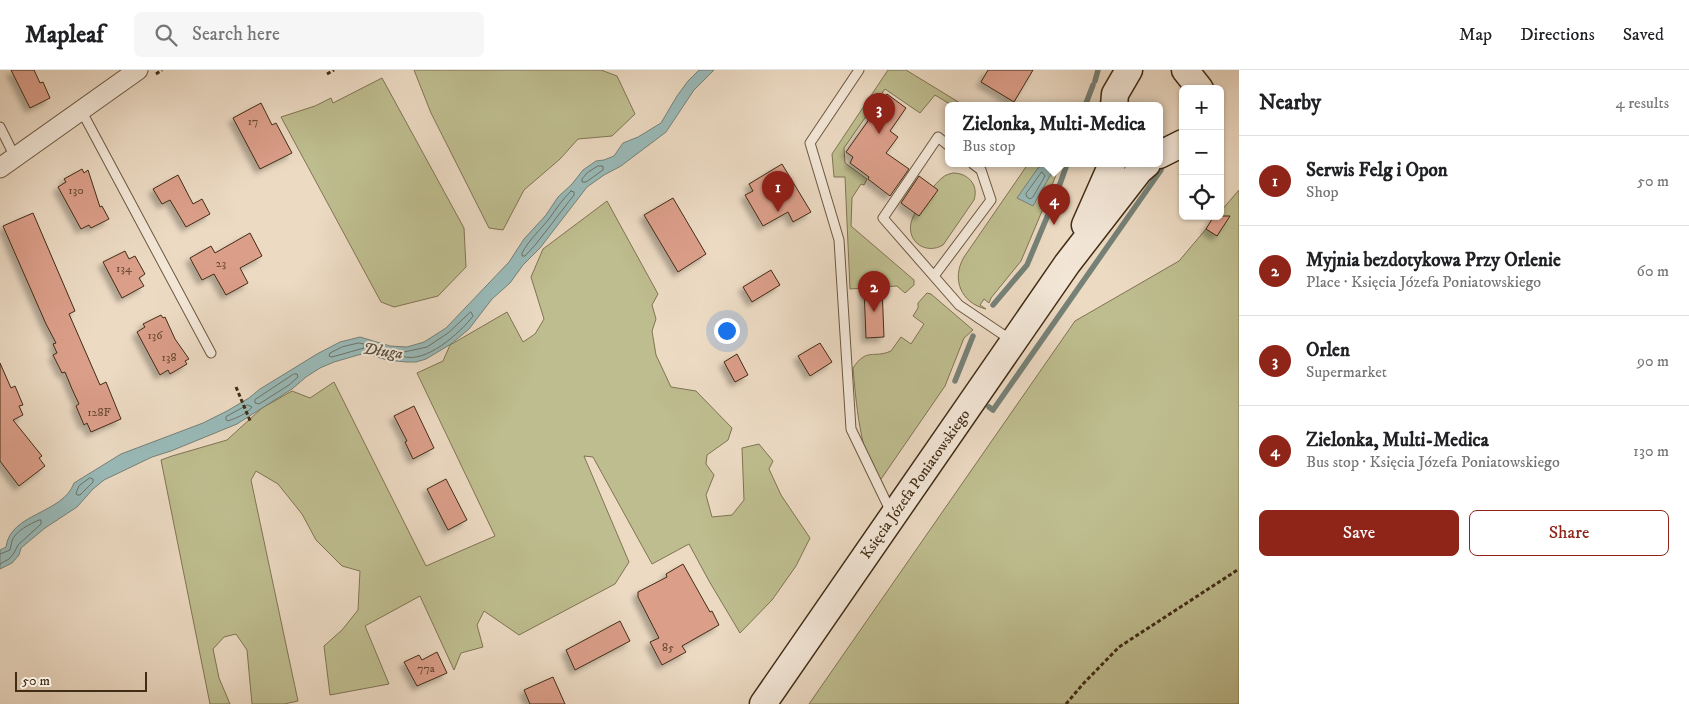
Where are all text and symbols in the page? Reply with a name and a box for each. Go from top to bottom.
search box [134,12,484,57]
text: Mapleaf [25,20,104,50]
icon: search [152,21,180,49]
text: Search here [192,23,280,46]
text: Map [1459,24,1492,46]
text: Directions [1520,24,1595,46]
text: Saved [1623,24,1664,46]
map controls [1179,85,1224,220]
button: + [1179,85,1224,130]
text: Nearby [1259,90,1321,116]
pin: 3 [863,93,895,134]
text: 4 results [1616,93,1669,113]
popup [945,102,1163,167]
text: Zielonka, Multi-Medica [963,113,1145,136]
house number: 17 [248,114,258,129]
button: − [1179,130,1224,175]
text: Bus stop [963,136,1016,156]
text: Serwis Felg i Opon [1306,159,1448,182]
pin: 1 [762,171,794,212]
text: 1 [1272,171,1278,191]
text: 50 m [1637,171,1669,191]
button: locate [1179,175,1224,220]
text: Shop [1306,182,1339,202]
house number: 130 [68,183,84,198]
pin: 4 [1038,184,1070,225]
text: Myjnia bezdotykowa Przy Orlenie [1306,249,1561,272]
house number: 23 [216,256,226,271]
house number: 134 [116,261,133,276]
text: 2 [1271,261,1279,281]
text: 60 m [1637,261,1669,281]
pin: 2 [858,271,890,312]
text: Place · Księcia Józefa Poniatowskiego [1306,272,1541,292]
your location [714,318,740,344]
house number: 136 [147,328,163,343]
water label: Długa [362,338,404,364]
text: Orlen [1306,339,1350,362]
house number: 138 [162,350,176,365]
text: 3 [1272,351,1278,371]
text: 90 m [1637,351,1669,371]
text: Supermarket [1306,362,1387,382]
house number: 128F [87,405,111,420]
street label: Księcia Józefa Poniatowskiego [857,406,974,563]
text: Zielonka, Multi-Medica [1306,429,1489,452]
text: 4 [1270,441,1280,461]
text: 130 m [1633,441,1669,461]
text: Bus stop · Księcia Józefa Poniatowskiego [1306,452,1560,472]
button: Save [1259,510,1459,556]
button: Share [1469,510,1669,556]
house number: 85 [662,640,674,655]
house number: 77a [417,661,436,676]
scale bar [15,669,148,692]
text: 50 m [22,672,50,690]

